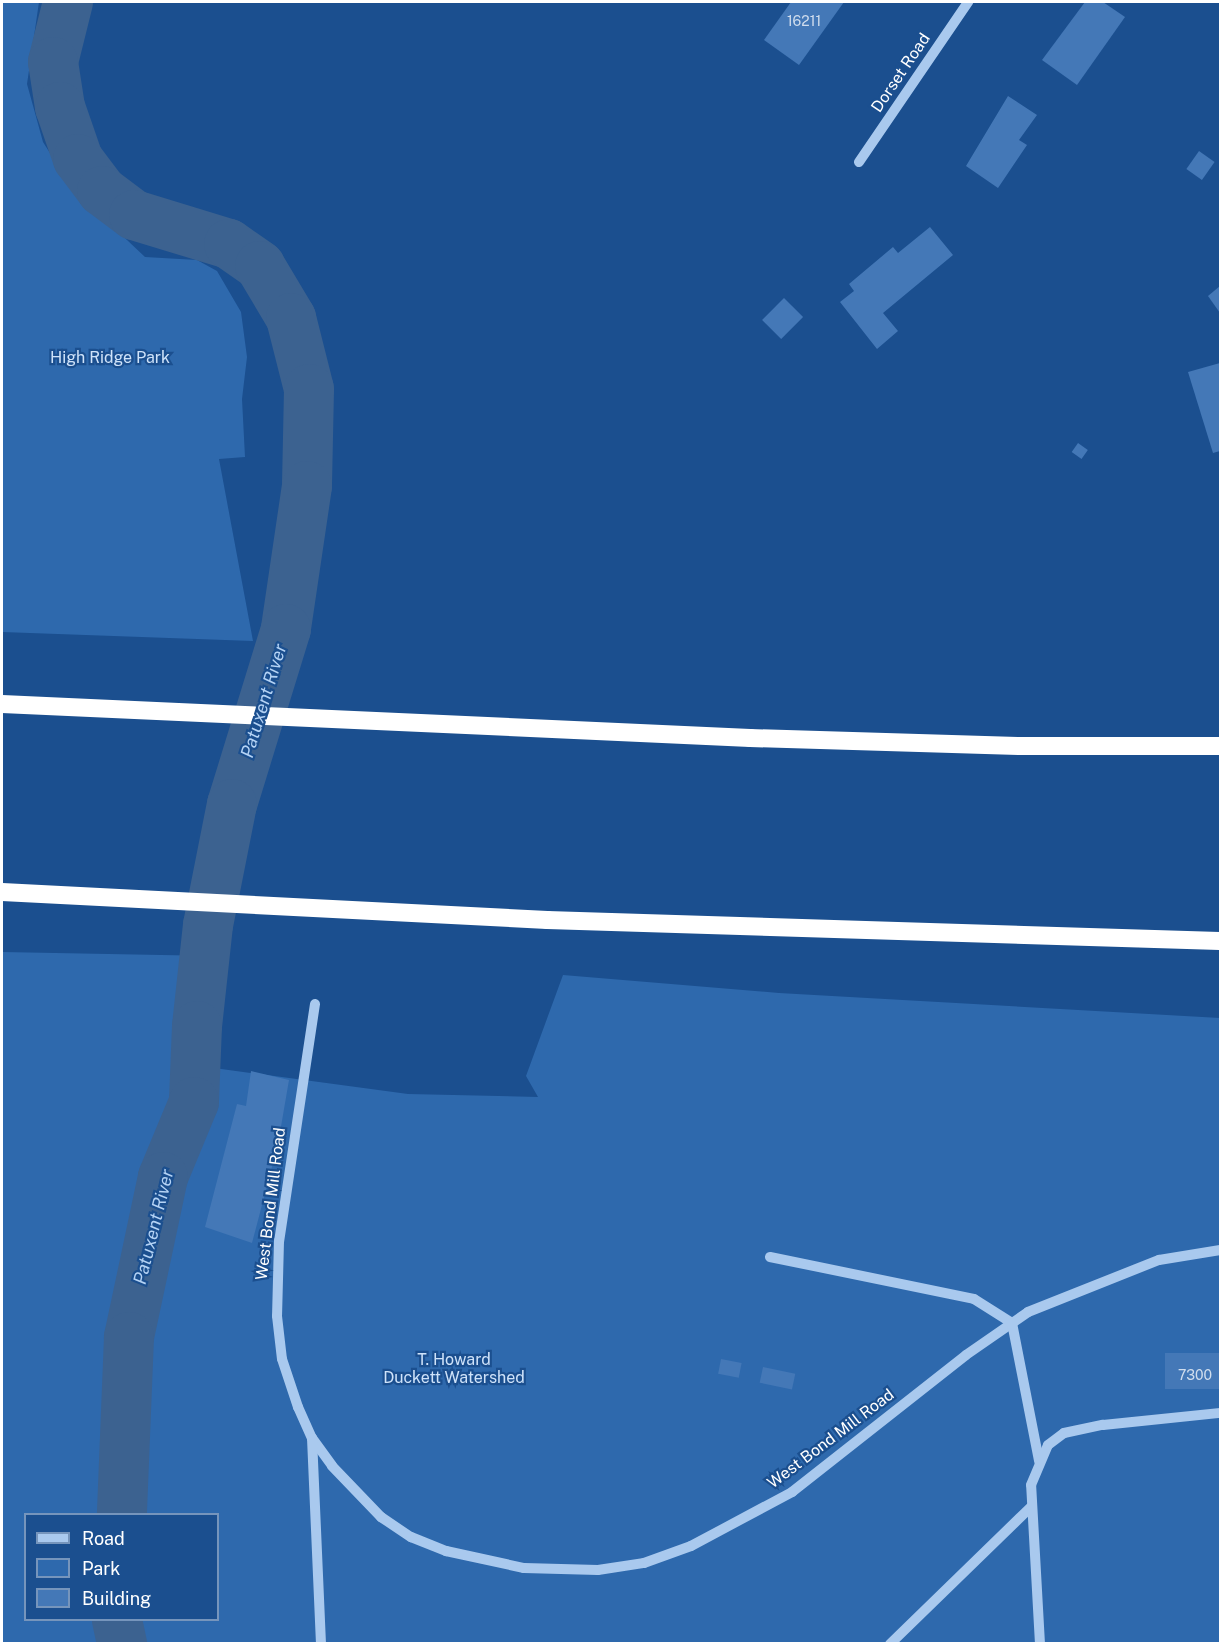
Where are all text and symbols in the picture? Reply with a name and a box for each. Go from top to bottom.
house number: 16211 [787,13,821,29]
street label: Dorset Road [868,30,934,116]
park label: High Ridge Park [50,348,170,368]
water label: Patuxent River [236,641,292,761]
street label: West Bond Mill Road [252,1127,290,1281]
water label: Patuxent River [129,1167,179,1287]
park label: T. Howard Duckett Watershed [383,1350,525,1388]
house number: 7300 [1178,1367,1212,1383]
street label: West Bond Mill Road [764,1385,898,1493]
legend [24,1513,219,1621]
text: Road [82,1528,125,1549]
text: Park [82,1558,120,1579]
text: Building [82,1588,151,1609]

